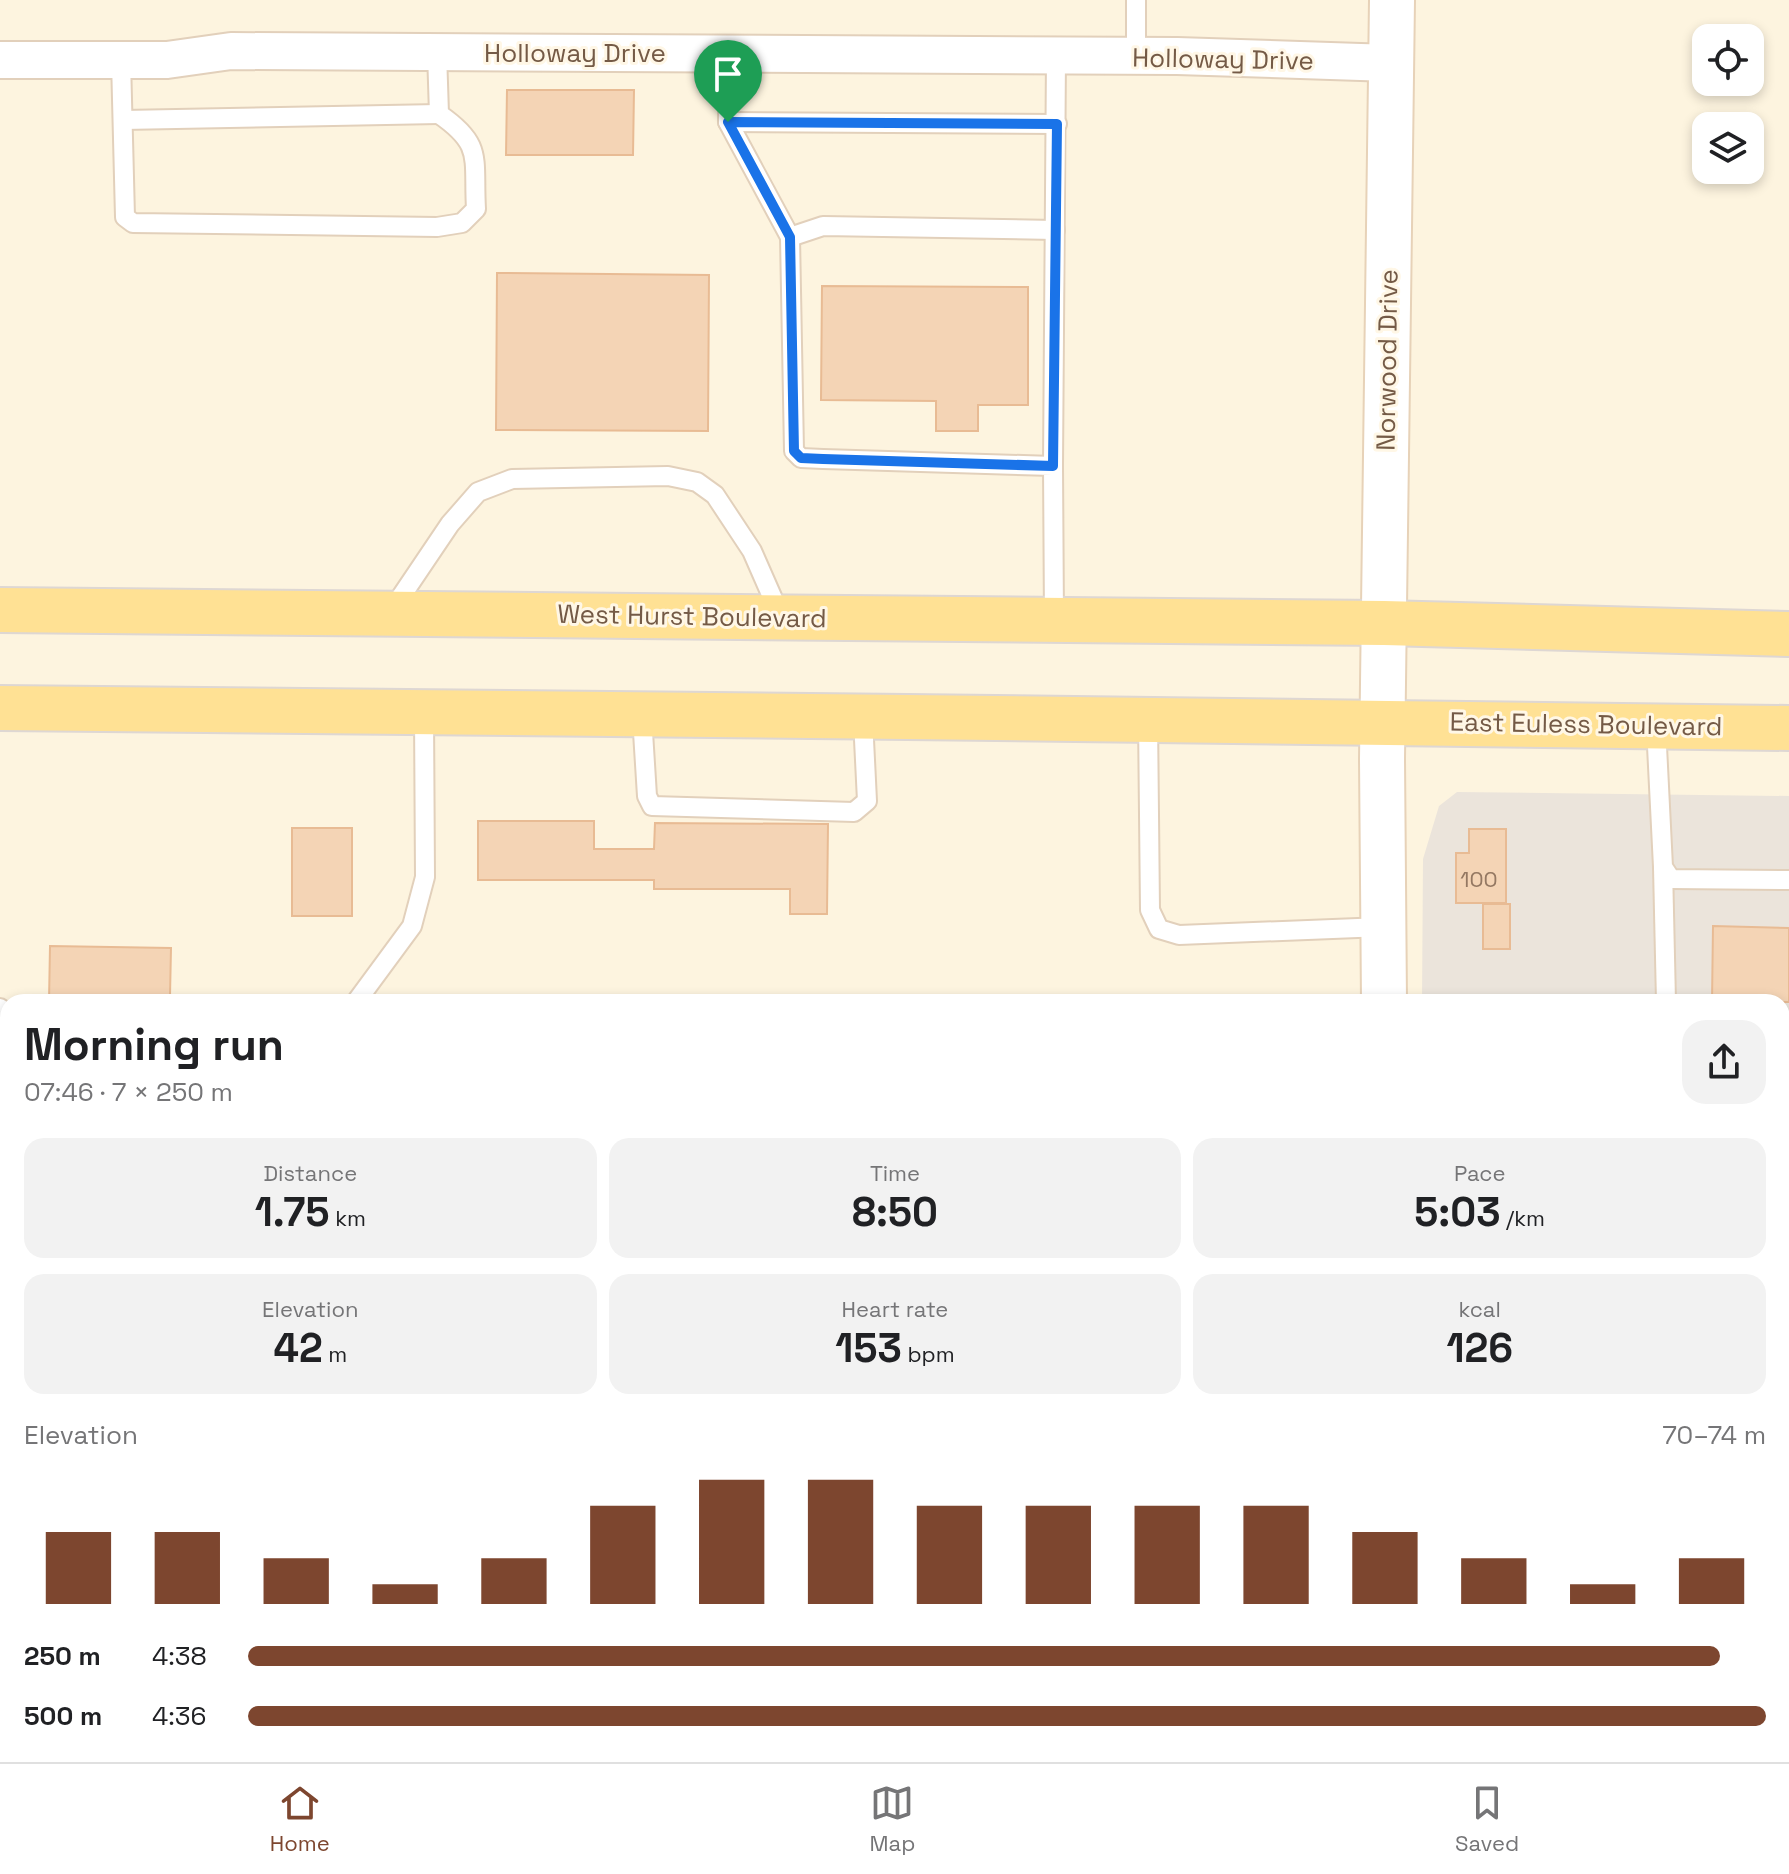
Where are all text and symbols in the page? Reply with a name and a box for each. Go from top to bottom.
map controls [1692,24,1764,184]
button: locate [1692,24,1764,96]
street label: Holloway Drive [484,36,666,70]
pin [694,40,762,122]
street label: Holloway Drive [1132,40,1314,78]
icon: arrive [706,52,750,96]
button: layers [1692,112,1764,184]
street label: Norwood Drive [1368,269,1406,451]
street label: West Hurst Boulevard [557,597,827,635]
street label: East Euless Boulevard [1449,705,1723,743]
house number: 100 [1460,865,1498,893]
text: Morning run [24,1017,284,1073]
button: share [1682,1020,1766,1104]
text: 07:46 · 7 × 250 m [24,1075,233,1109]
text: Distance [263,1159,357,1187]
text: Time [870,1159,920,1187]
text: Pace [1454,1159,1505,1187]
text: 1.75 [255,1187,330,1238]
text: 8:50 [852,1187,938,1238]
text: 5:03 [1414,1187,1500,1238]
text: km [330,1204,366,1232]
text: /km [1500,1204,1545,1232]
text: Elevation [262,1295,359,1323]
text: Heart rate [842,1295,948,1323]
text: kcal [1458,1295,1501,1323]
text: 42 [273,1323,323,1374]
text: 153 [835,1323,902,1374]
text: 126 [1446,1323,1513,1374]
text: m [323,1340,347,1368]
text: bpm [902,1340,955,1368]
text: Elevation [24,1418,138,1452]
text: 70–74 m [1662,1418,1766,1452]
text: 250 m [24,1639,101,1673]
text: 4:38 [152,1639,207,1673]
text: 500 m [24,1699,102,1733]
text: 4:36 [152,1699,206,1733]
tab: Home [270,1781,330,1857]
tab: Map [869,1781,915,1857]
tab: Saved [1455,1781,1519,1857]

